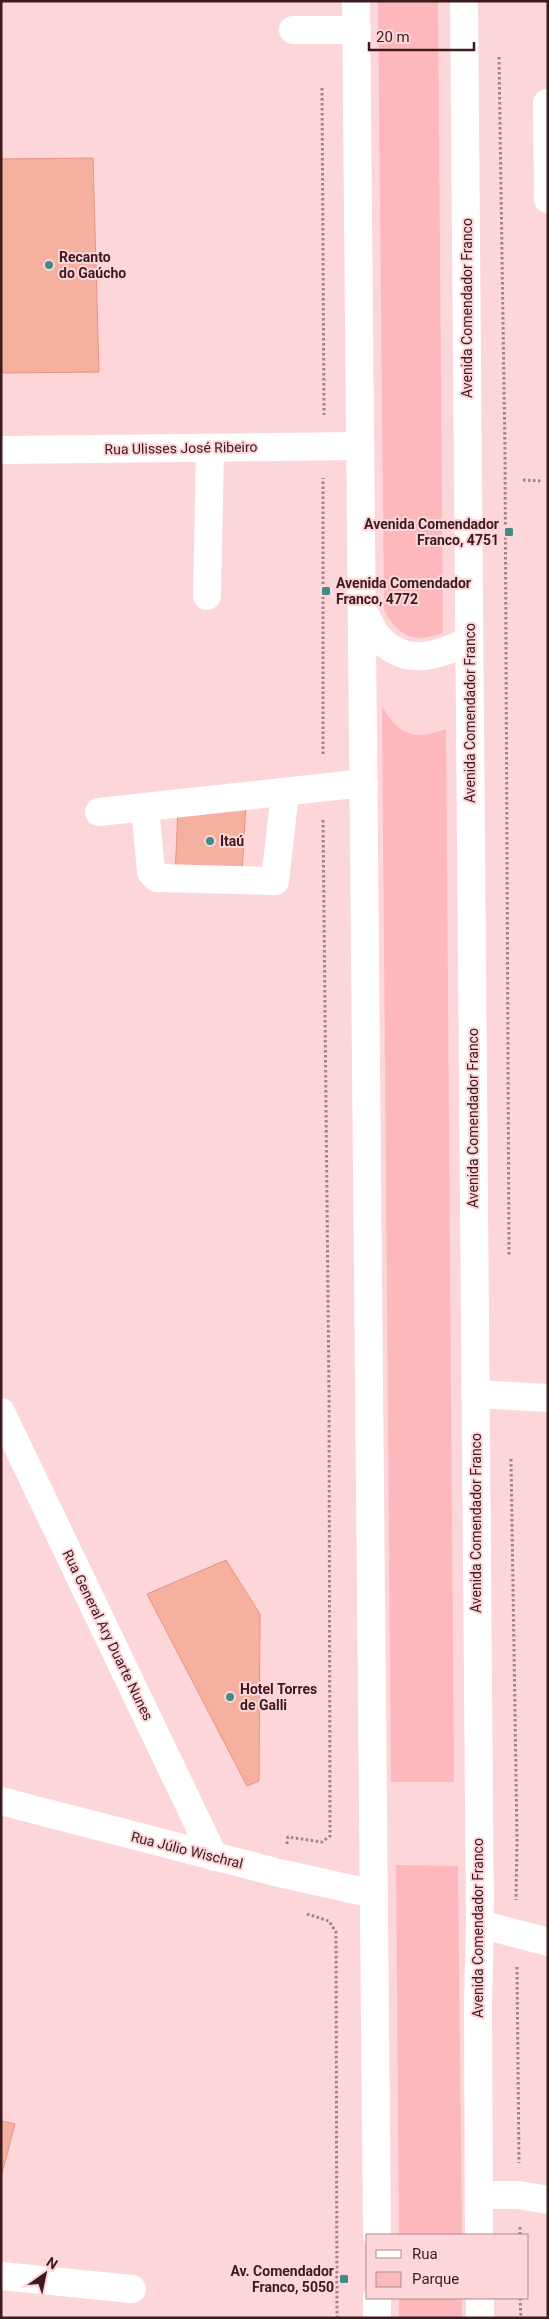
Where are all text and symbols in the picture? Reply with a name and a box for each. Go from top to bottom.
scale bar [369,20,474,52]
text: 20 m [376,28,410,46]
street label: Avenida Comendador Franco [459,218,475,398]
place label: Recanto do Gaúcho [59,249,126,281]
marker: Recanto do Gaúcho [43,259,55,271]
street label: Rua Ulisses José Ribeiro [104,439,258,457]
place label: Avenida Comendador Franco, 4751 [364,516,499,548]
marker: Avenida Comendador Franco, 4751 [503,526,515,538]
place label: Avenida Comendador Franco, 4772 [336,575,471,607]
marker: Avenida Comendador Franco, 4772 [320,585,332,597]
street label: Avenida Comendador Franco [462,623,478,803]
place label: Itaú [220,833,244,849]
marker: Itaú [204,835,216,847]
street label: Avenida Comendador Franco [465,1028,481,1208]
street label: Avenida Comendador Franco [468,1433,484,1613]
street label: Rua General Ary Duarte Nunes [60,1547,156,1723]
place label: Hotel Torres de Galli [240,1681,317,1713]
marker: Hotel Torres de Galli [224,1691,236,1703]
street label: Rua Júlio Wischral [129,1828,245,1872]
street label: Avenida Comendador Franco [470,1838,486,2018]
legend [366,2234,529,2299]
text: Rua [412,2245,438,2263]
north arrow [20,2249,70,2299]
text: N [44,2254,61,2273]
place label: Av. Comendador Franco, 5050 [230,2263,334,2295]
text: Parque [412,2270,459,2288]
marker: Av. Comendador Franco, 5050 [338,2273,350,2285]

